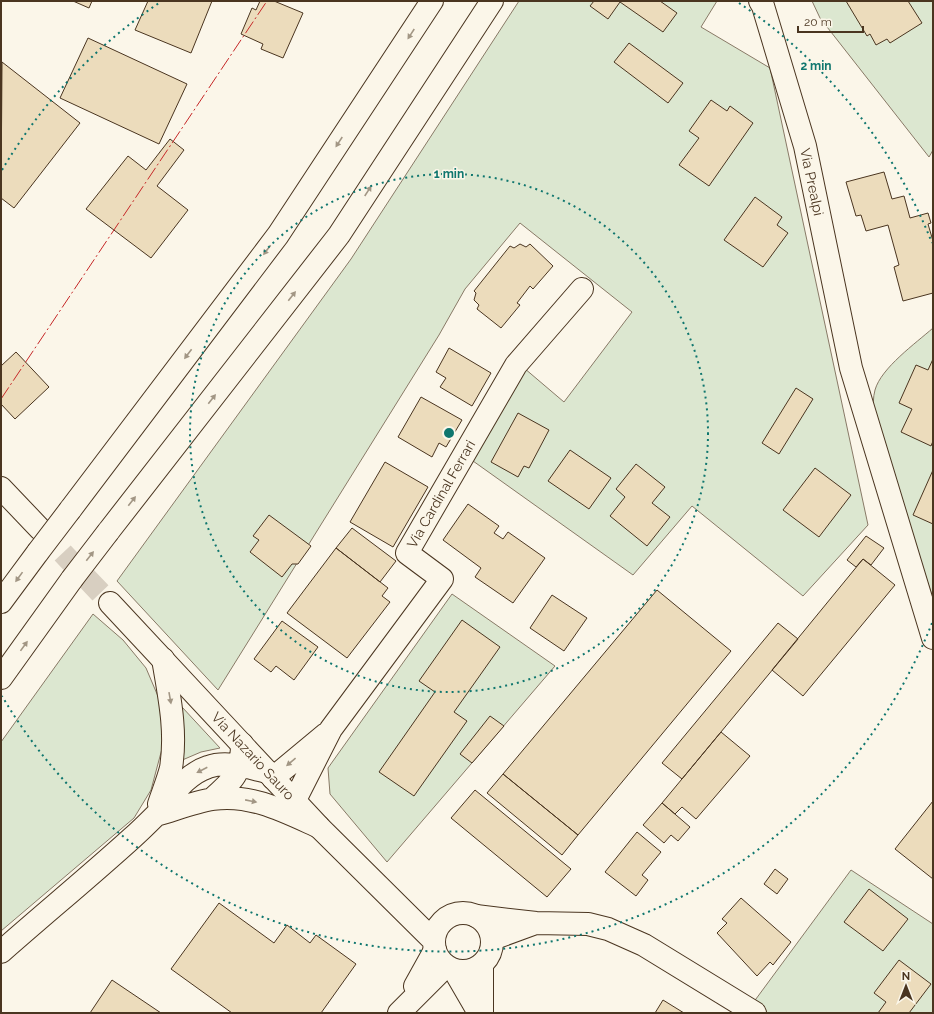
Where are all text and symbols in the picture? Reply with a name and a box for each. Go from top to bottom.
scale bar [798,8,863,34]
text: 20 m [804,15,832,29]
one-way arrow [407,28,414,39]
text: 2 min [800,59,832,73]
one-way arrow [335,137,343,147]
street label: Via Prealpi [797,147,827,217]
text: 1 min [434,167,464,181]
one-way arrow [364,186,372,196]
one-way arrow [263,245,271,256]
one-way arrow [287,291,295,301]
one-way arrow [184,348,192,359]
one-way arrow [208,393,216,404]
centre of rings [442,426,456,440]
street label: Via Cardinal Ferrari [404,437,478,551]
one-way arrow [128,496,137,507]
one-way arrow [86,550,94,561]
one-way arrow [15,572,23,582]
one-way arrow [20,641,28,652]
one-way arrow [167,692,173,704]
street label: Via Nazario Sauro [208,709,298,803]
one-way arrow [286,758,296,767]
one-way arrow [197,767,208,773]
one-way arrow [245,799,257,805]
north arrow [886,966,926,1006]
text: N [902,970,910,983]

